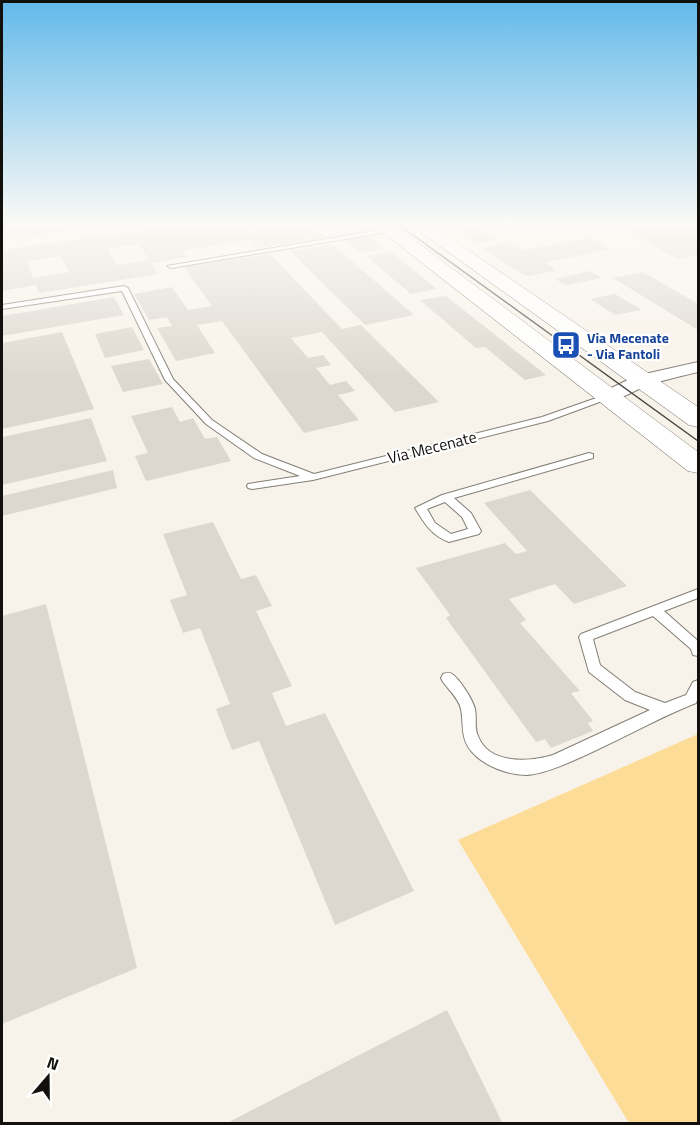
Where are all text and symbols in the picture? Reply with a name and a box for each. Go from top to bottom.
place label: Via Mecenate - Via Fantoli [587,327,669,364]
bus stop icon: Via Mecenate - Via Fantoli [550,329,582,361]
street label: Via Mecenate [385,424,479,470]
north arrow [18,1047,78,1107]
text: N [44,1050,62,1076]

